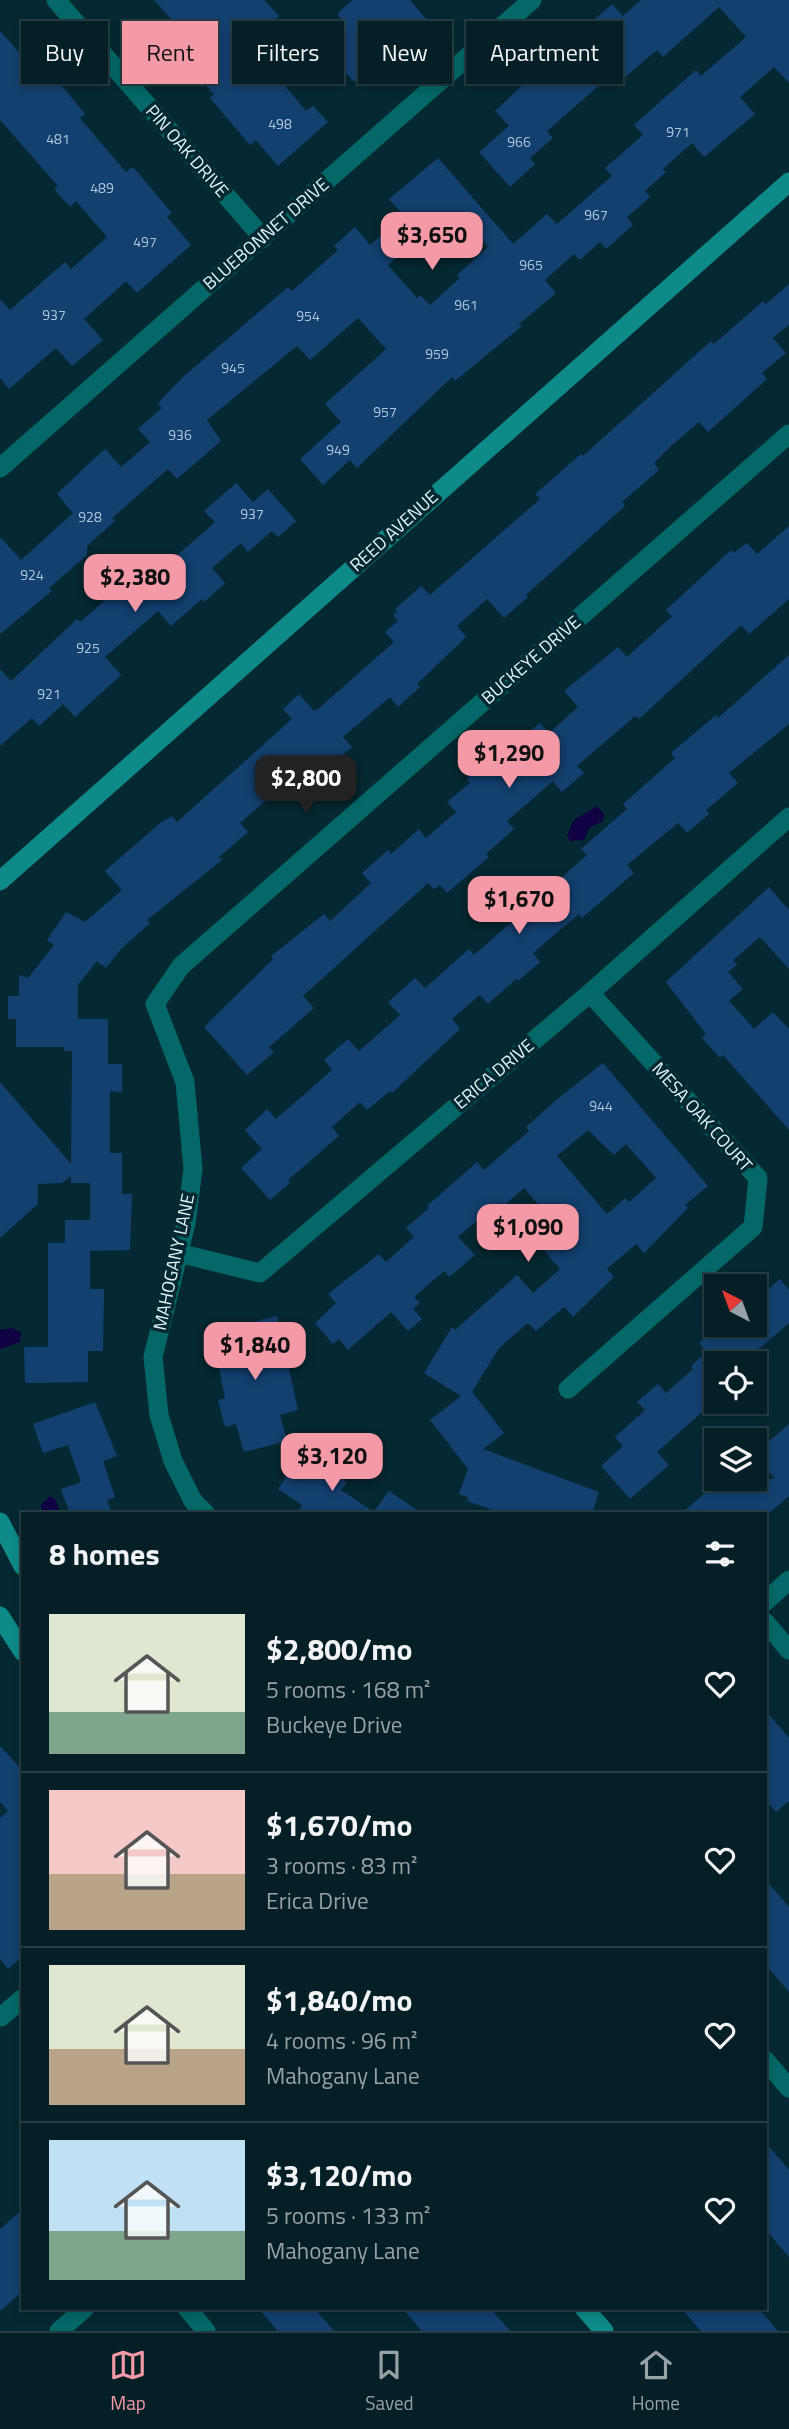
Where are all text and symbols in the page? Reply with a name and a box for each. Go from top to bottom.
chip: Buy [21,21,108,84]
chip: Rent [122,21,218,84]
chip: Filters [232,21,344,84]
chip: New [358,21,452,84]
chip: Apartment [466,21,623,84]
street label: PIN OAK DRIVE [139,98,235,203]
house number: 498 [268,113,292,134]
house number: 971 [666,121,690,142]
house number: 481 [46,128,70,149]
house number: 966 [507,131,531,152]
street label: BLUEBONNET DRIVE [197,171,335,296]
house number: 489 [90,177,114,198]
house number: 967 [584,204,608,225]
pin: $3,650 [375,212,489,272]
text: $3,650 [397,217,467,252]
house number: 497 [133,231,157,252]
house number: 965 [519,254,543,275]
house number: 961 [454,294,478,315]
house number: 937 [42,304,66,325]
house number: 954 [296,305,320,326]
house number: 959 [425,343,449,364]
house number: 945 [221,357,245,378]
house number: 957 [373,401,397,422]
house number: 936 [168,424,192,445]
house number: 949 [326,439,350,460]
street label: REED AVENUE [343,483,444,578]
house number: 937 [240,503,264,524]
house number: 928 [78,506,102,527]
pin: $2,380 [78,554,192,614]
text: $2,380 [100,559,170,594]
house number: 924 [20,564,44,585]
street label: BUCKEYE DRIVE [475,609,586,710]
house number: 925 [76,637,100,658]
house number: 921 [37,683,61,704]
pin: $1,290 [452,730,566,790]
text: $1,290 [474,735,544,770]
pin: $2,800 [249,756,363,815]
text: $2,800 [271,760,341,795]
pin: $1,670 [462,876,576,936]
text: $1,670 [484,881,554,916]
street label: ERICA DRIVE [448,1032,540,1115]
street label: MESA OAK COURT [646,1056,759,1178]
house number: 944 [589,1095,613,1116]
street label: MAHOGANY LANE [146,1191,201,1333]
pin: $1,090 [471,1204,585,1264]
text: $1,090 [493,1209,563,1244]
north arrow [704,1274,766,1337]
map controls [704,1274,767,1491]
pin: $1,840 [198,1322,312,1382]
text: $1,840 [220,1327,290,1362]
button: locate [704,1351,767,1414]
button: layers [704,1428,767,1491]
pin: $3,120 [275,1434,389,1493]
text: $3,120 [297,1438,367,1473]
text: 8 homes [49,1531,160,1577]
icon: filters [701,1535,739,1573]
text: $2,800/mo [266,1626,412,1672]
icon: home [105,1642,189,1726]
icon: heart [701,1665,739,1703]
text: 5 rooms · 168 m² [266,1672,430,1707]
text: Buckeye Drive [266,1707,402,1742]
text: $1,670/mo [266,1802,412,1848]
icon: home [105,1818,189,1902]
icon: heart [701,1841,739,1879]
text: 3 rooms · 83 m² [266,1848,417,1883]
text: Erica Drive [266,1883,369,1918]
text: $1,840/mo [266,1977,412,2023]
icon: home [105,1993,189,2077]
icon: heart [701,2016,739,2054]
text: 4 rooms · 96 m² [266,2023,417,2058]
text: Mahogany Lane [266,2058,420,2093]
text: $3,120/mo [266,2152,412,2198]
icon: home [105,2168,189,2252]
icon: heart [701,2191,739,2229]
text: 5 rooms · 133 m² [266,2198,430,2233]
text: Mahogany Lane [266,2233,420,2268]
tab: Map [109,2346,147,2417]
tab: Saved [365,2346,414,2417]
tab: Home [632,2346,680,2417]

